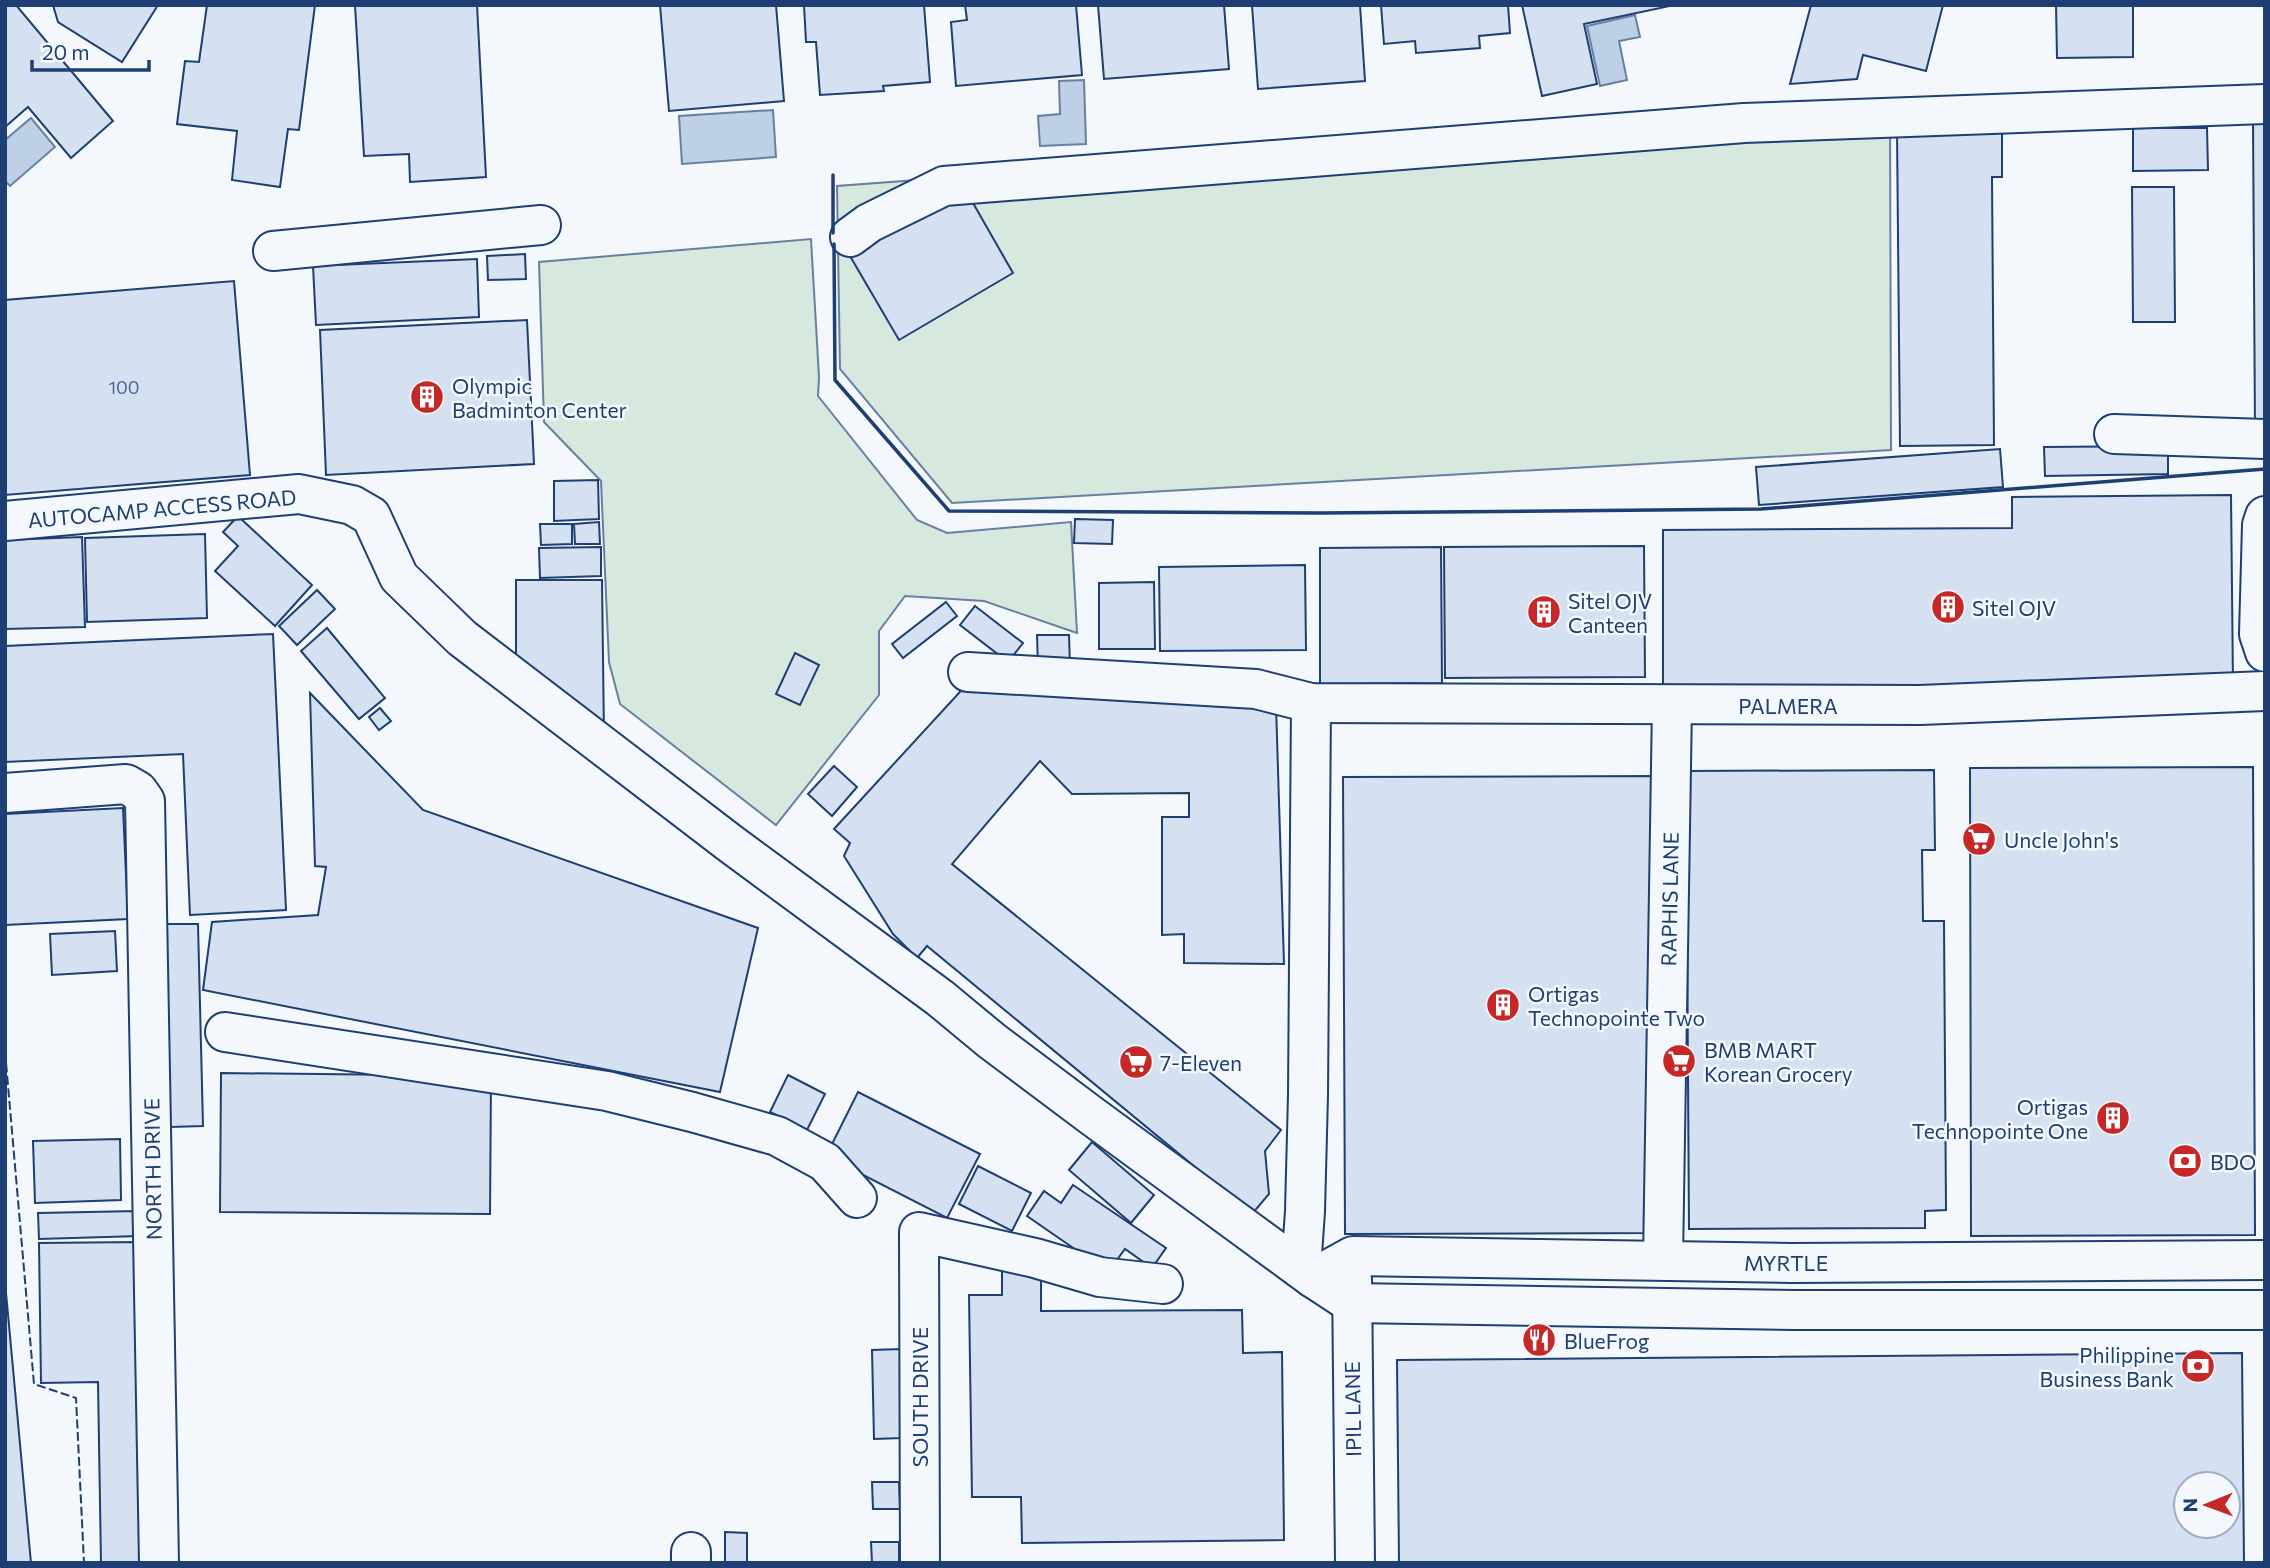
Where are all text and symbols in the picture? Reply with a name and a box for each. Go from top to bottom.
scale bar [32,28,149,72]
text: 20 m [42,39,90,64]
place label: Olympic Badminton Center [452,373,627,422]
house number: 100 [108,376,140,398]
building icon: Olympic Badminton Center [408,378,446,416]
street label: AUTOCAMP ACCESS ROAD [27,484,297,532]
place label: Sitel OJV Canteen [1568,588,1652,637]
building icon: Sitel OJV [1929,588,1967,626]
building icon: Sitel OJV Canteen [1525,593,1563,631]
place label: Sitel OJV [1972,595,2056,620]
street label: PALMERA [1738,693,1838,718]
supermarket icon: Uncle John's [1960,820,1998,858]
place label: Uncle John's [2004,827,2119,852]
street label: RAPHIS LANE [1655,832,1683,966]
place label: Ortigas Technopointe Two [1528,981,1705,1030]
building icon: Ortigas Technopointe Two [1484,986,1522,1024]
place label: BMB MART Korean Grocery [1704,1037,1853,1086]
supermarket icon: BMB MART Korean Grocery [1660,1042,1698,1080]
supermarket icon: 7-Eleven [1117,1043,1155,1081]
place label: 7-Eleven [1160,1050,1242,1075]
place label: Ortigas Technopointe One [1912,1094,2088,1143]
street label: NORTH DRIVE [138,1098,166,1240]
building icon: Ortigas Technopointe One [2094,1099,2132,1137]
bank icon: BDO [2166,1142,2204,1180]
place label: BDO [2210,1149,2256,1174]
street label: MYRTLE [1744,1250,1828,1275]
restaurant icon: BlueFrog [1520,1321,1558,1359]
street label: SOUTH DRIVE [907,1327,932,1467]
place label: BlueFrog [1564,1328,1649,1353]
place label: Philippine Business Bank [2040,1342,2174,1391]
bank icon: Philippine Business Bank [2179,1347,2217,1385]
street label: IPIL LANE [1339,1361,1365,1457]
north arrow [2172,1470,2242,1540]
text: N [2178,1498,2201,1513]

